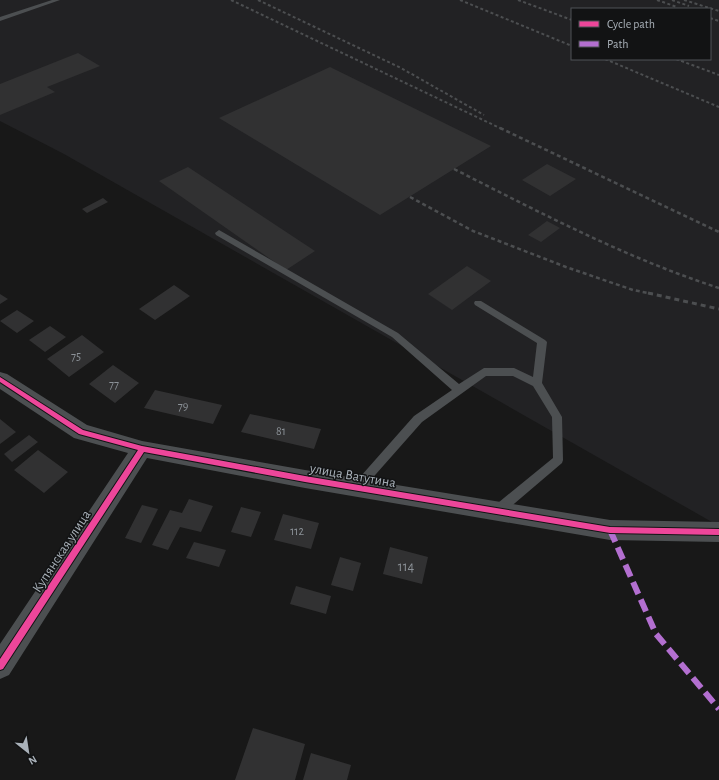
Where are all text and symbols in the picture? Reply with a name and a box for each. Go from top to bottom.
legend [571,8,711,60]
text: Cycle path [607,18,655,31]
text: Path [607,38,629,50]
house number: 75 [71,350,81,362]
house number: 77 [109,378,119,390]
house number: 79 [178,400,189,412]
house number: 81 [276,425,286,437]
street label: улица Ватутина [308,461,397,491]
street label: Купянская улица [30,507,94,595]
house number: 112 [290,525,304,537]
house number: 114 [398,560,414,574]
north arrow [8,732,48,772]
text: N [27,754,39,767]

